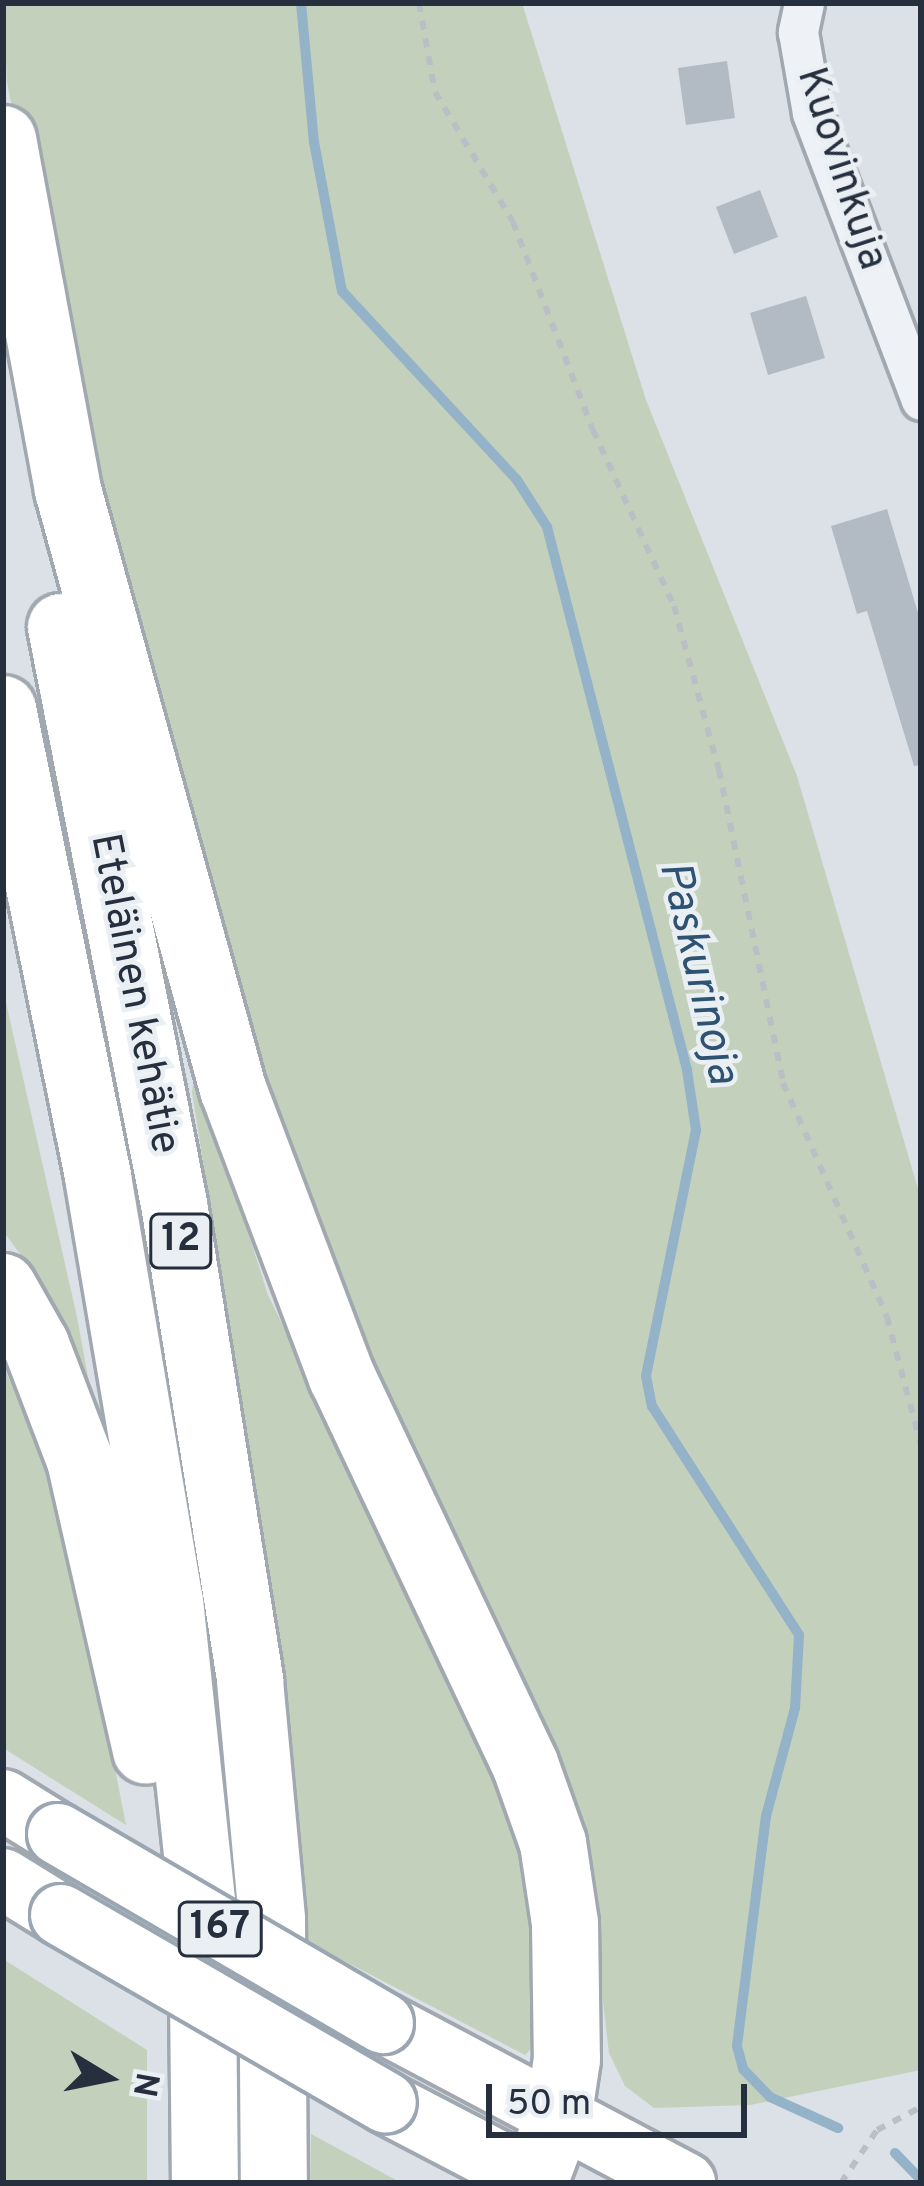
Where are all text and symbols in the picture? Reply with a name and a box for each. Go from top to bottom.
street label: Kuovinkuja [784,62,896,276]
street label: Eteläinen kehätie [77,830,189,1158]
water label: Paskurinoja [645,856,749,1090]
road number: 12 [148,1208,214,1274]
road number: 167 [175,1896,265,1962]
north arrow [48,2018,168,2138]
scale bar [492,2060,753,2134]
text: N [121,2069,166,2100]
text: 50 m [507,2082,591,2128]

